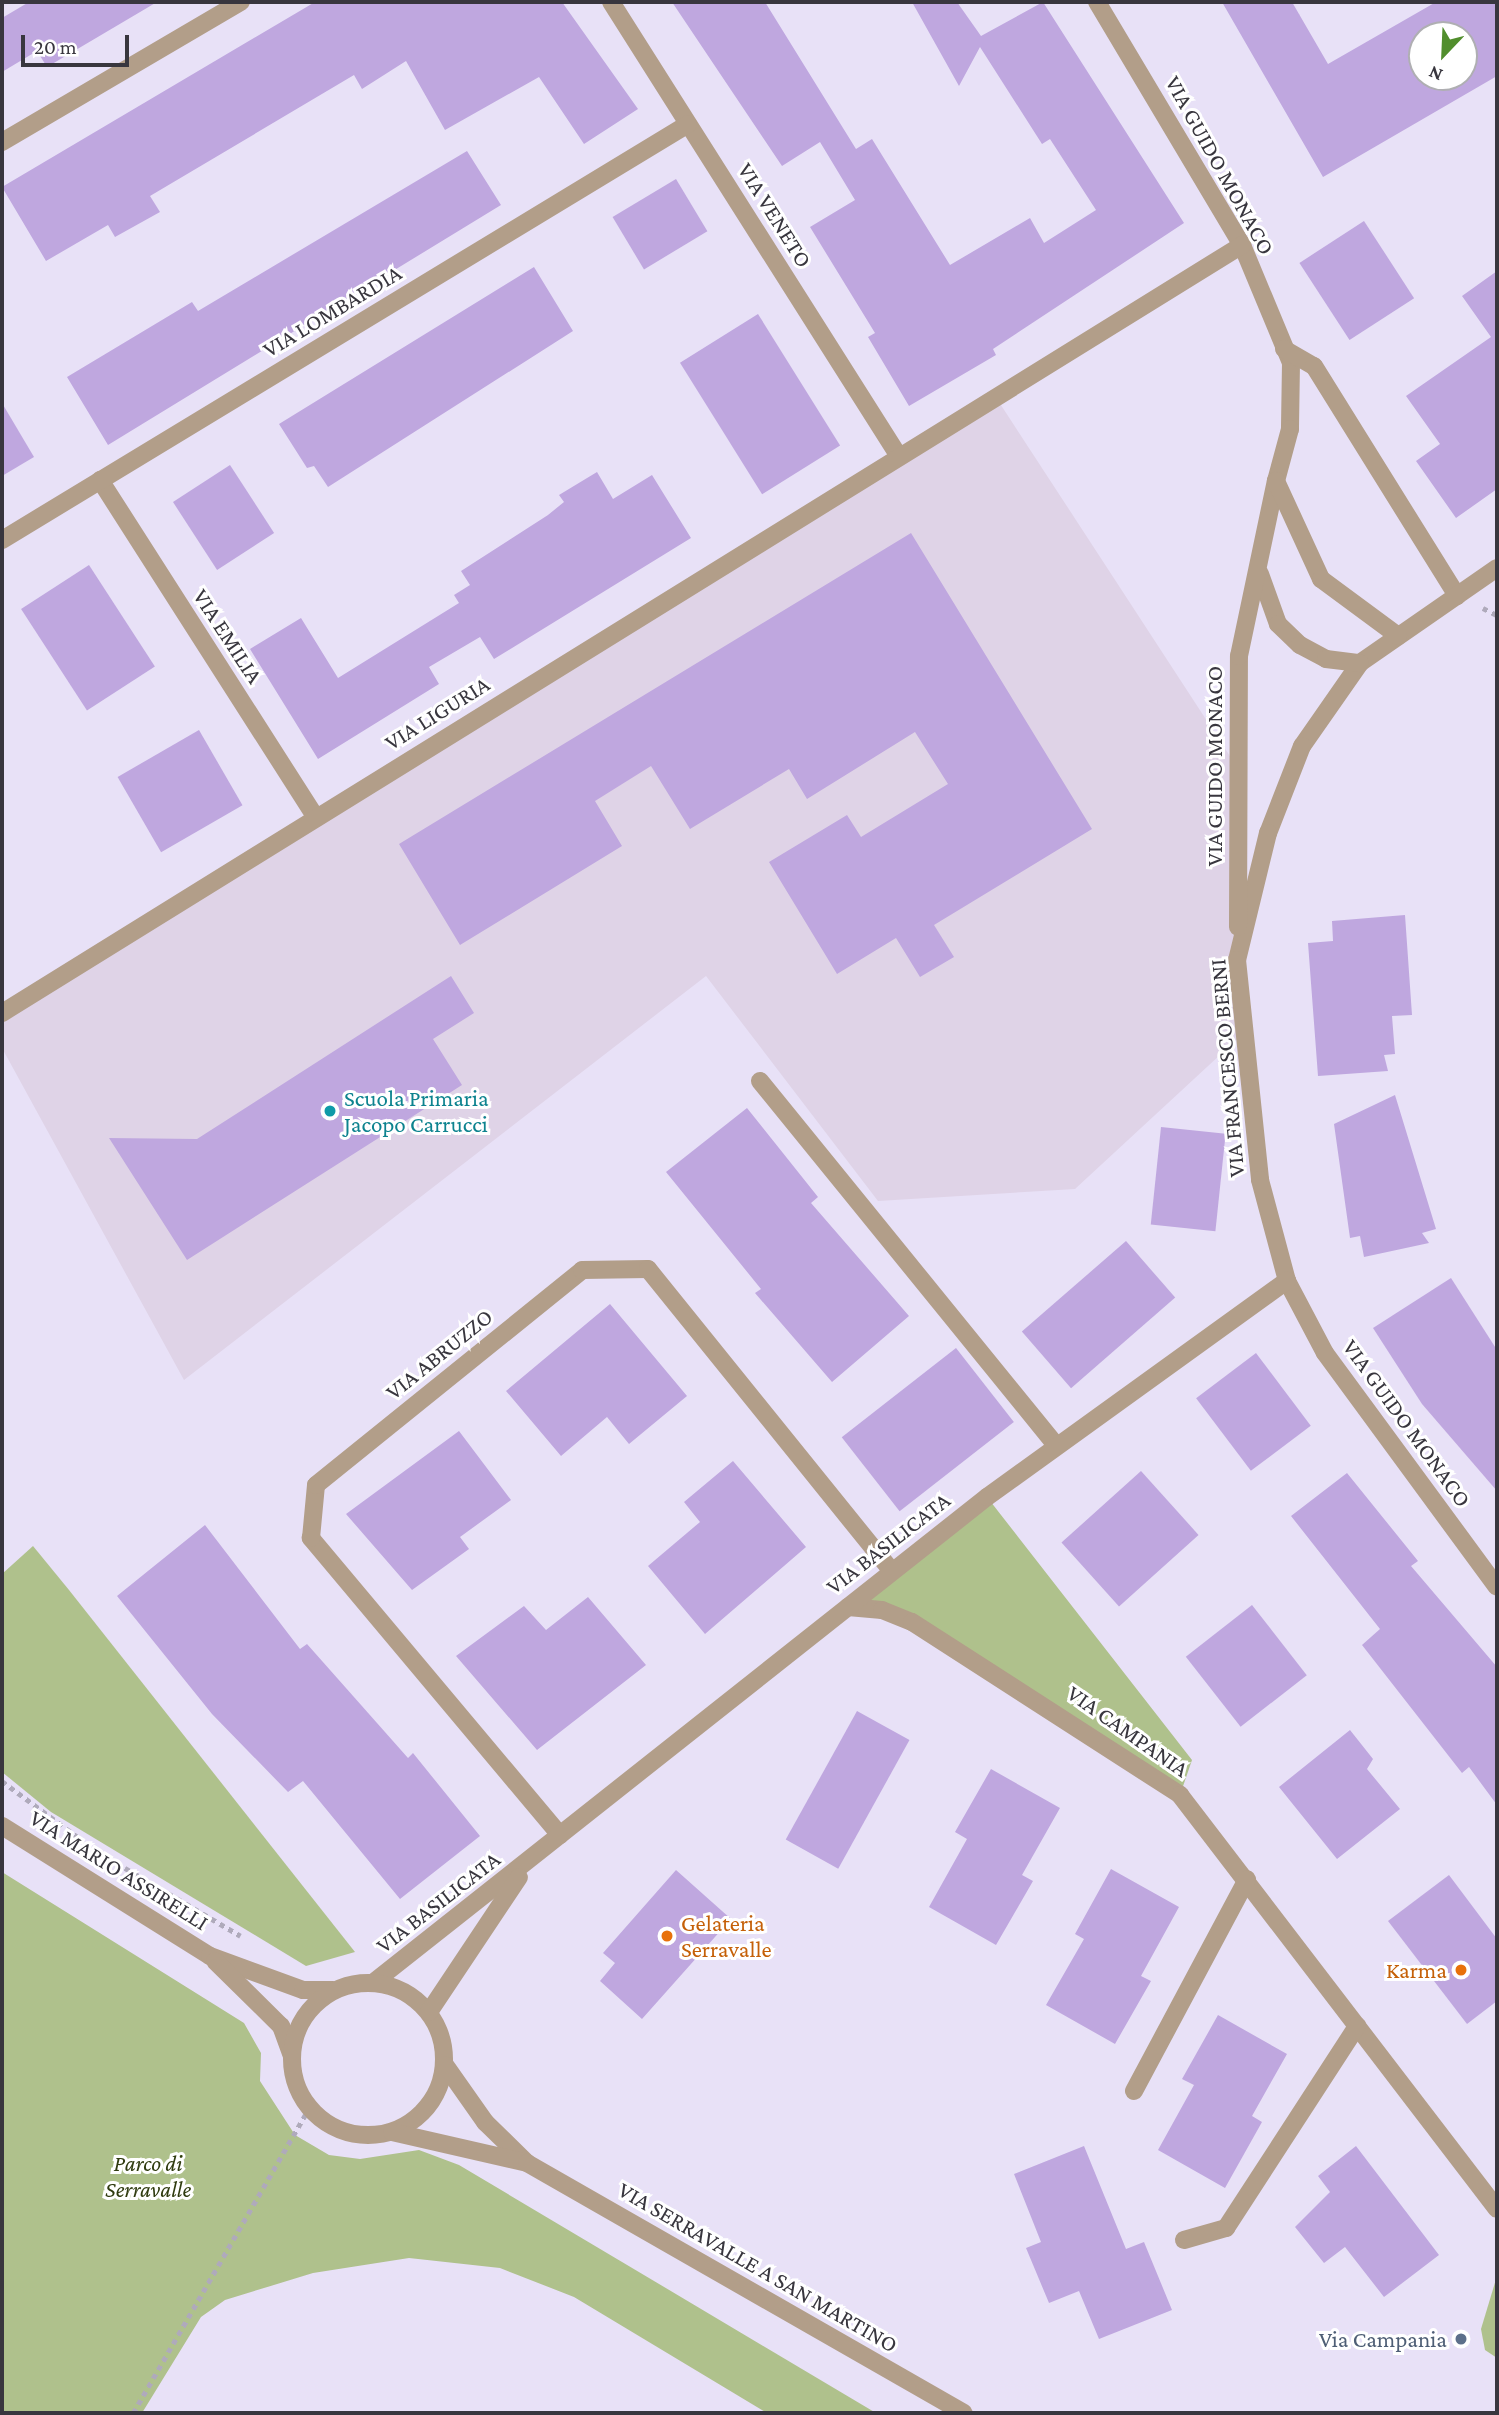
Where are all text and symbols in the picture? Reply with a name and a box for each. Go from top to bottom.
scale bar [24,21,133,65]
north arrow [1408,21,1478,91]
text: 20 m [34,35,77,59]
text: N [1425,62,1445,86]
street label: VIA GUIDO MONACO [1159,71,1281,259]
street label: VIA VENETO [732,157,818,273]
street label: VIA LOMBARDIA [258,259,406,363]
street label: VIA EMILIA [187,583,269,689]
street label: VIA GUIDO MONACO [1200,666,1228,866]
street label: VIA LIGURIA [380,670,494,756]
street label: VIA FRANCESCO BERNI [1204,958,1250,1178]
place label: Scuola Primaria Jacopo Carrucci [344,1084,489,1138]
marker: Scuola Primaria Jacopo Carrucci [322,1103,338,1119]
street label: VIA ABRUZZO [380,1303,498,1405]
street label: VIA GUIDO MONACO [1337,1334,1477,1512]
street label: VIA BASILICATA [821,1486,955,1600]
street label: VIA CAMPANIA [1062,1679,1194,1783]
street label: VIA MARIO ASSIRELLI [24,1804,214,1936]
street label: VIA BASILICATA [371,1845,505,1959]
place label: Gelateria Serravalle [681,1909,772,1963]
marker: Gelateria Serravalle [659,1928,675,1944]
place label: Karma [1386,1956,1447,1984]
marker: Karma [1453,1962,1469,1978]
park label: Parco di Serravalle [105,2149,191,2203]
street label: VIA SERRAVALLE A SAN MARTINO [613,2175,903,2359]
place label: Via Campania [1319,2325,1447,2353]
marker: Via Campania [1453,2331,1469,2347]

